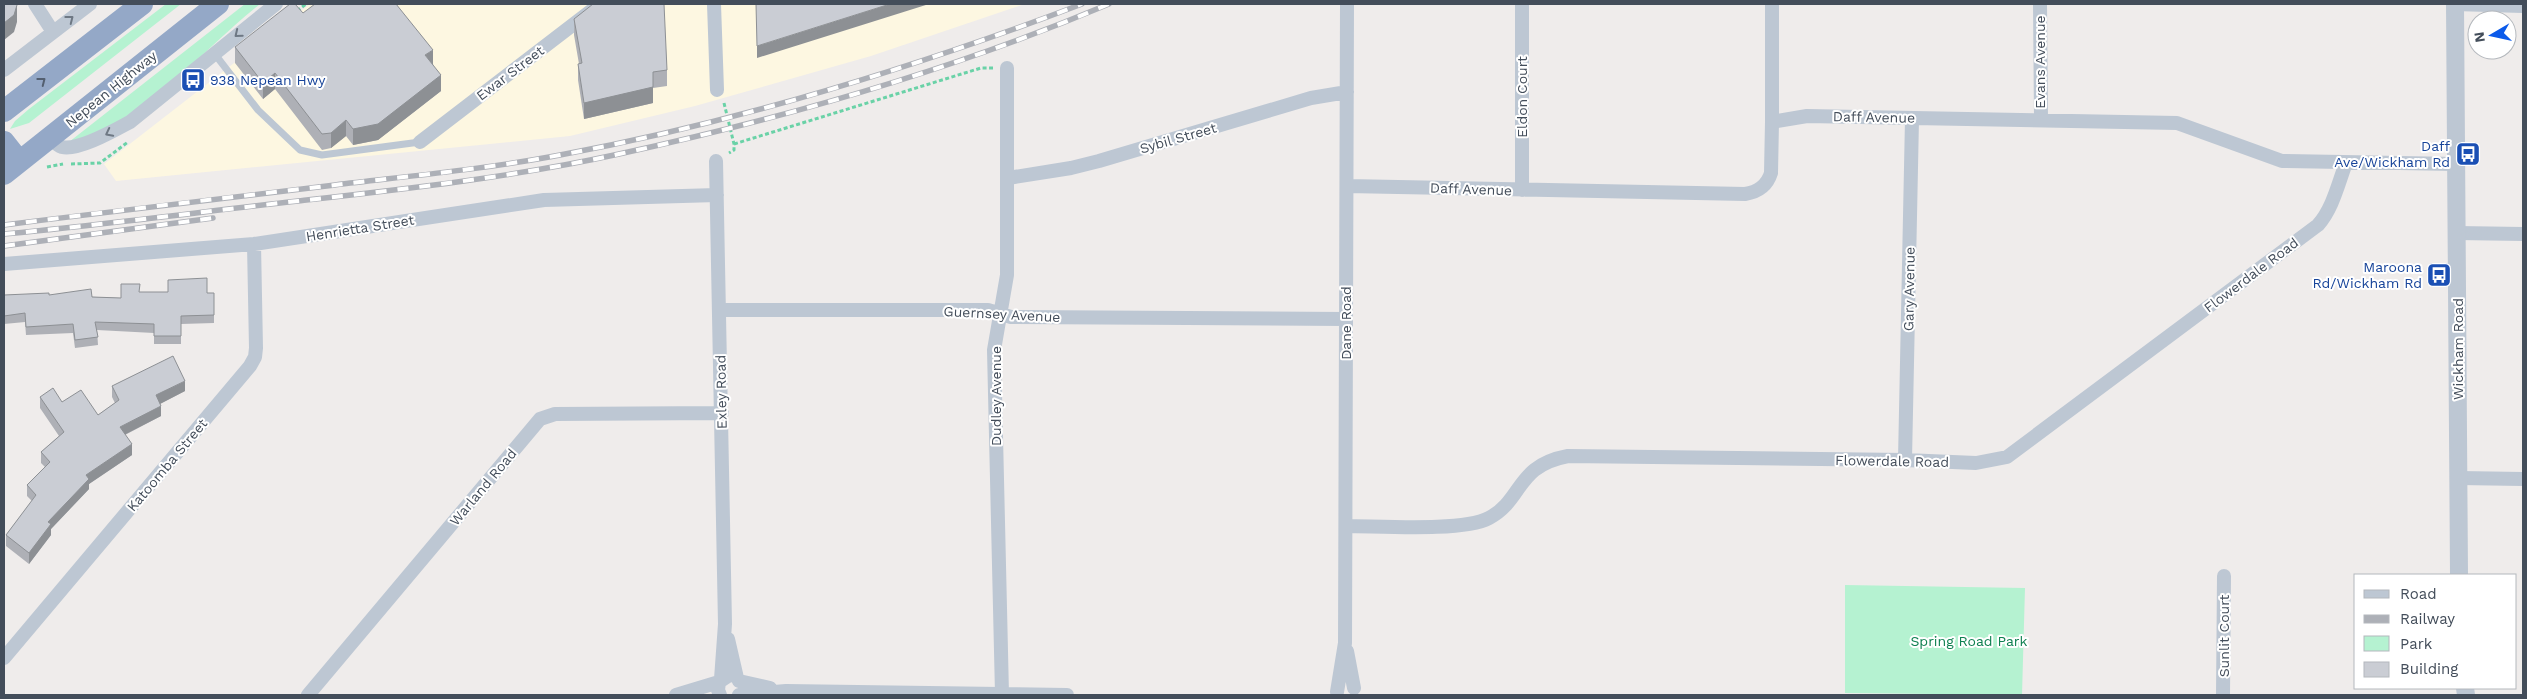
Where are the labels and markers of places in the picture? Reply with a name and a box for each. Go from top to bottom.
bus stop icon: 938 Nepean Hwy [180,67,206,93]
place label: 938 Nepean Hwy [210,72,326,88]
place label: Daff Ave/Wickham Rd [2334,138,2450,170]
bus stop icon: Daff Ave/Wickham Rd [2455,141,2481,167]
place label: Maroona Rd/Wickham Rd [2313,259,2422,291]
bus stop icon: Maroona Rd/Wickham Rd [2426,262,2452,288]

